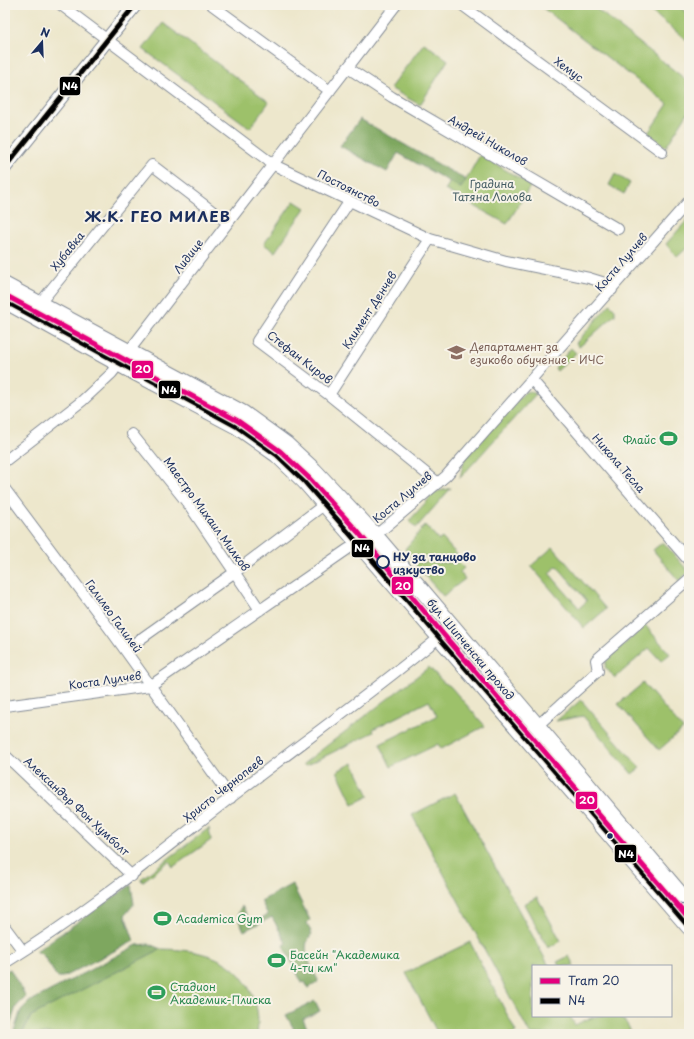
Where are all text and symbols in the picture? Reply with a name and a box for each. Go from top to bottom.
north arrow [22,22,62,62]
text: N [39,23,53,42]
street label: Хемус [551,52,588,86]
line badge: N4 [59,76,81,96]
text: N4 [62,77,79,94]
street label: Андрей Николов [445,110,531,170]
street label: Постоянство [315,165,383,211]
park label: Градина Татяна Лолова [452,175,532,205]
district label: Ж.К. ГЕО МИЛЕВ [84,204,231,227]
street label: Хубавка [46,228,88,274]
street label: Коста Лулчев [591,229,651,295]
street label: Лидице [169,235,207,277]
street label: Климент Денчев [338,268,400,352]
street label: Стефан Киров [264,326,336,388]
place label: Департамент за езиково обучение - ИЧС [469,338,604,368]
school or university icon: Департамент за езиково обучение - ИЧС [447,342,467,362]
line badge: 20 [131,360,154,379]
text: 20 [135,360,151,377]
line badge: N4 [158,380,181,399]
text: N4 [161,381,178,398]
sports icon: Флайс [659,429,679,449]
street label: Никола Тесла [589,430,650,496]
place label: Флайс [623,431,656,448]
street label: Маестро Михаил Милков [160,453,254,575]
street label: Коста Лулчев [369,467,435,527]
line badge: N4 [351,539,374,558]
text: N4 [354,539,371,556]
place label: НУ за танцово изкуство [393,548,477,578]
marker: НУ за танцово изкуство [376,555,390,569]
street label: Галилео Галилей [82,576,146,656]
line badge: 20 [391,576,414,595]
text: 20 [395,577,411,594]
street label: бул. Шипченски проход [423,594,519,704]
street label: Коста Лулчев [68,667,142,693]
street label: Александър Фон Хумболт [20,752,134,860]
street label: Христо Чернопеев [179,752,267,826]
line badge: 20 [575,791,598,810]
text: 20 [579,791,595,808]
unlabelled marker [605,831,615,841]
line badge: N4 [614,844,637,863]
text: N4 [618,845,635,862]
sports icon: Academica Gym [153,908,173,928]
place label: Academica Gym [176,910,263,927]
place label: Басейн "Академика 4-ти км" [290,946,400,976]
sports icon: Басейн "Академика 4-ти км" [267,950,287,970]
legend [532,965,672,1017]
text: Tram 20 [568,971,620,989]
place label: Стадион Академик-Плиска [170,978,271,1008]
sports icon: Стадион Академик-Плиска [147,982,167,1002]
text: N4 [568,991,585,1009]

